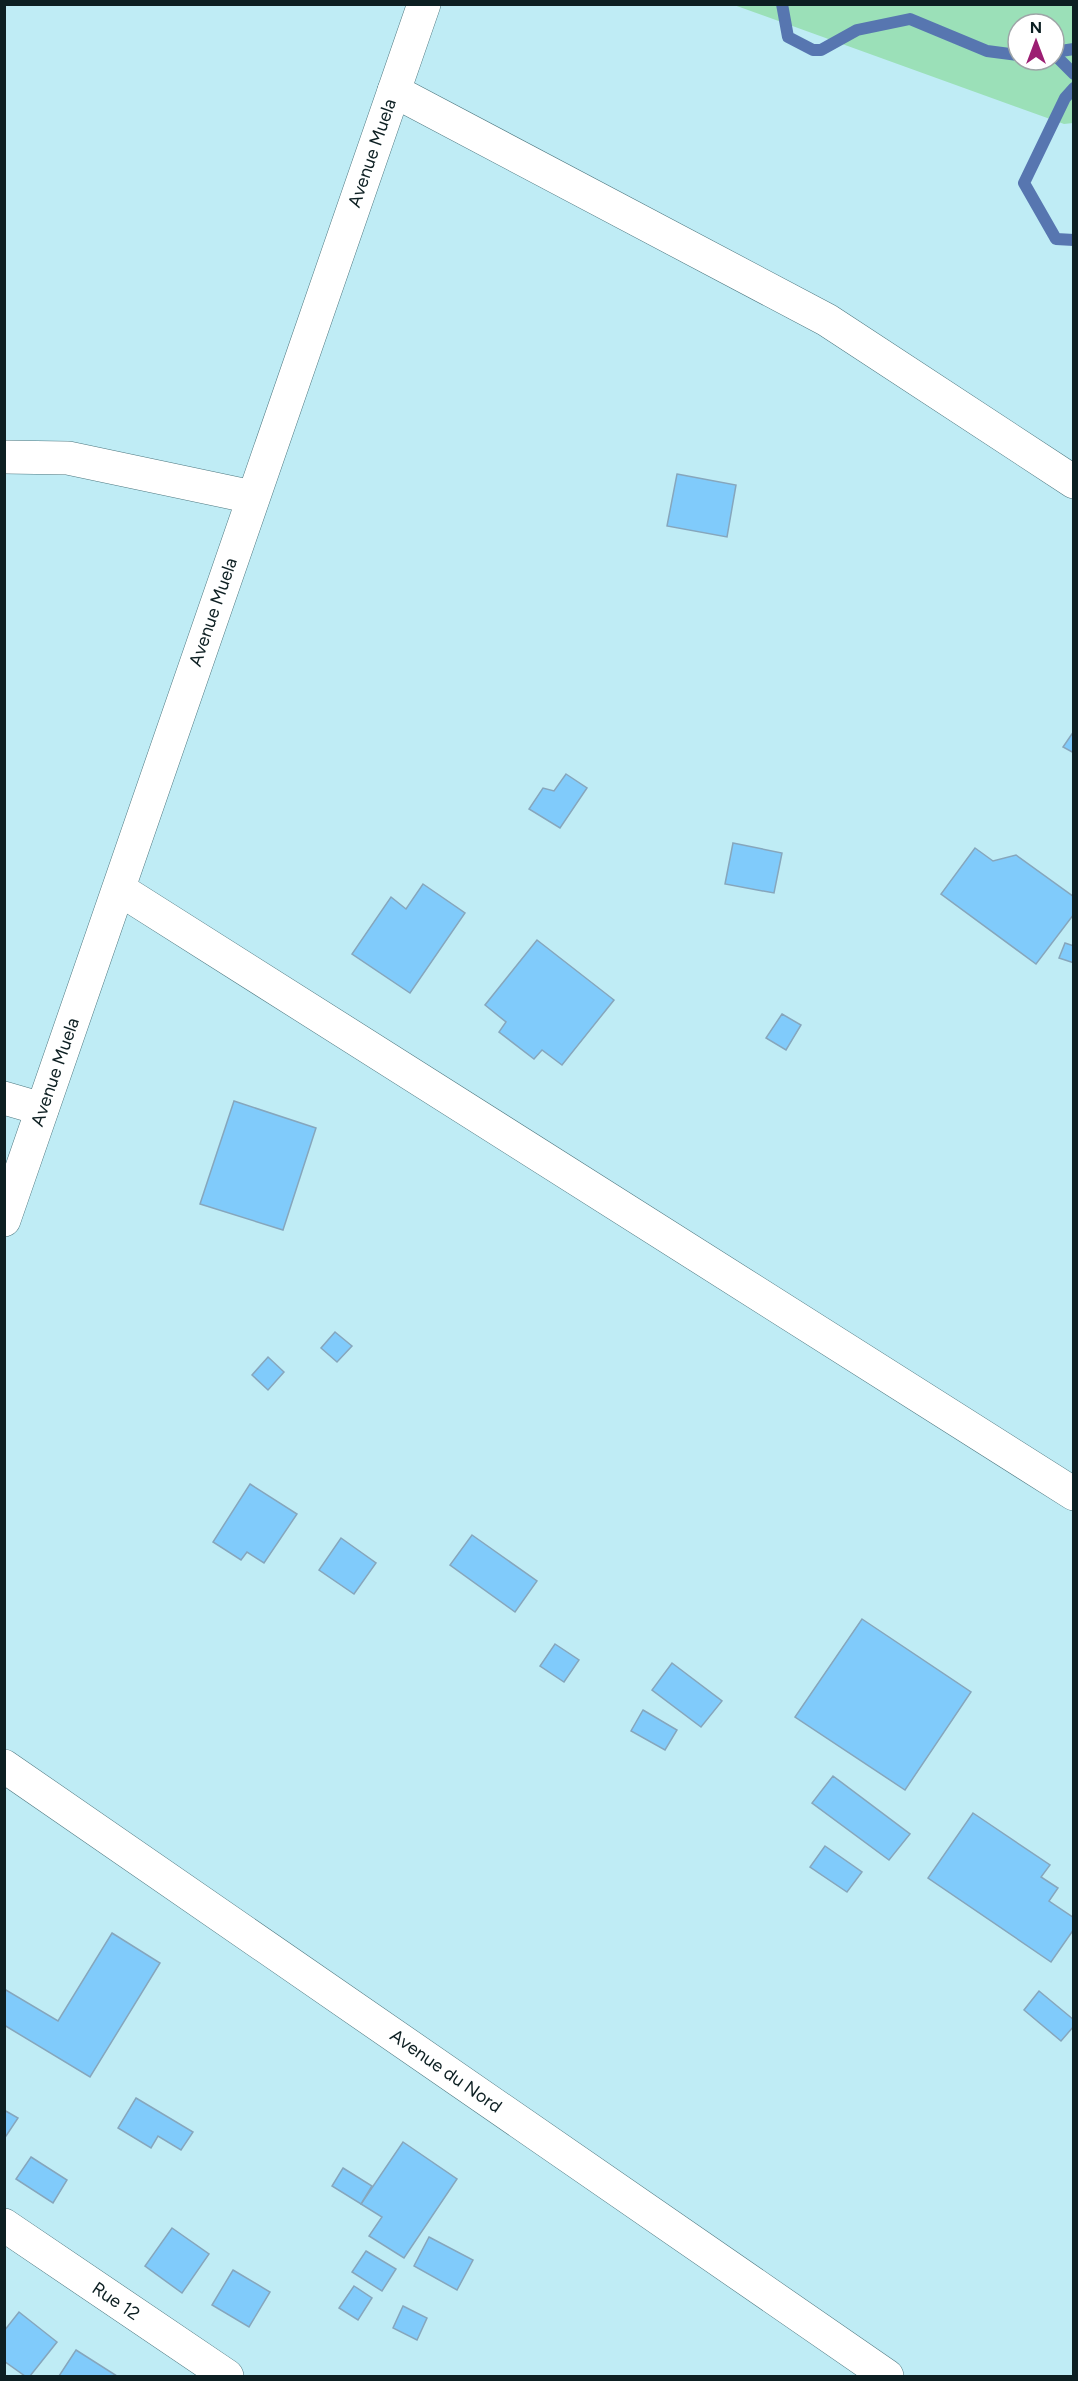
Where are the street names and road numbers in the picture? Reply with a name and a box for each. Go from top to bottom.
street label: Avenue Muela [343,96,401,210]
street label: Avenue Muela [184,555,242,669]
street label: Avenue Muela [26,1015,84,1129]
street label: Avenue du Nord [386,2024,506,2118]
street label: Rue 12 [88,2277,144,2325]

